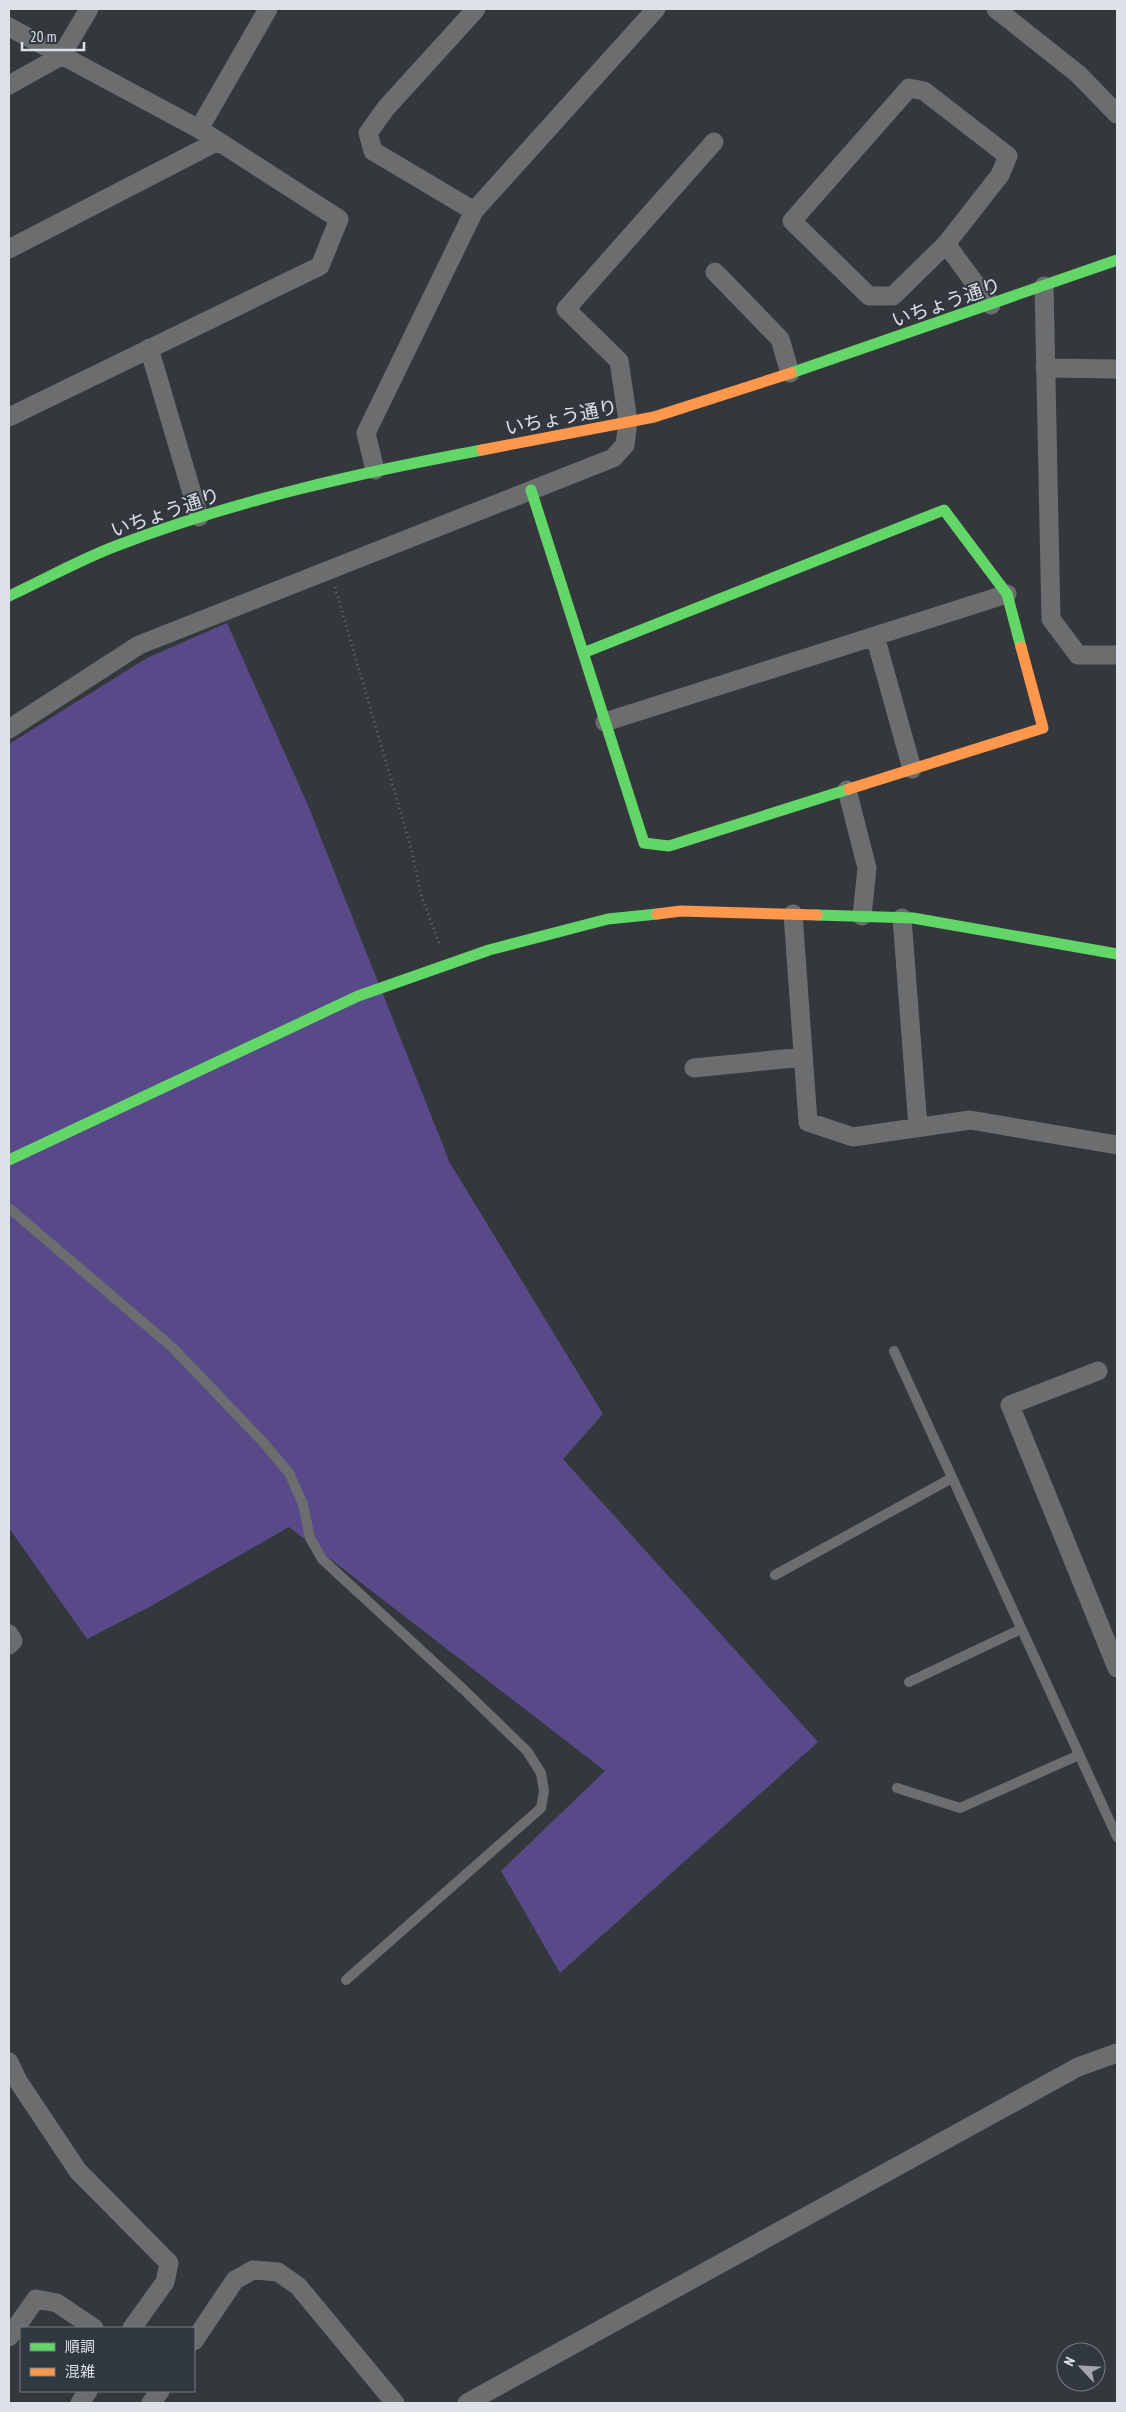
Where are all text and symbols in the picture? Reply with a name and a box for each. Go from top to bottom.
scale bar [22,20,85,52]
text: 20 m [30,27,56,46]
street label: いちょう通り [888,272,1004,332]
street label: いちょう通り [503,394,619,440]
street label: いちょう通り [107,482,223,542]
legend [20,2327,195,2392]
text: 順調 [65,2337,95,2356]
north arrow [1056,2342,1106,2392]
text: N [1059,2354,1079,2369]
text: 混雑 [65,2362,95,2381]

